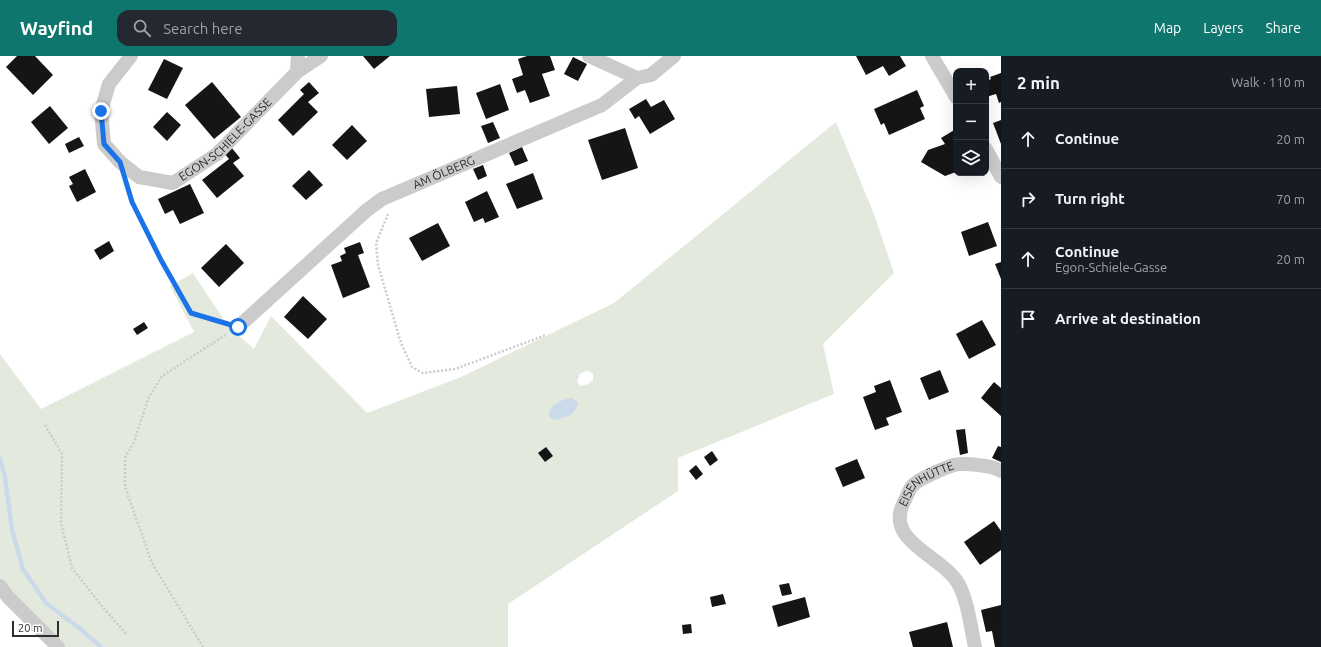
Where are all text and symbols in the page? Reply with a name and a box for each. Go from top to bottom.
search box [117,10,397,46]
text: Wayfind [20,17,93,39]
icon: search [131,17,153,39]
text: Search here [163,20,242,37]
text: Map [1154,20,1181,36]
text: Layers [1203,20,1243,36]
text: Share [1265,20,1301,36]
map controls [953,68,989,176]
button: + [953,68,989,104]
text: 2 min [1017,73,1060,92]
text: Walk · 110 m [1231,75,1305,89]
street label: EGON-SCHIELE-GASSE [176,95,274,183]
route end [92,102,110,120]
button: − [953,104,989,140]
icon: ahead [1017,128,1039,150]
text: Continue [1055,130,1119,147]
text: 20 m [1276,132,1305,146]
button: layers [953,140,989,176]
street label: AM ÖLBERG [411,153,477,191]
icon: right [1017,188,1039,210]
text: Turn right [1055,190,1125,207]
text: 70 m [1276,192,1305,206]
text: Continue [1055,243,1119,260]
icon: ahead [1017,248,1039,270]
text: 20 m [1276,252,1305,266]
text: Egon-Schiele-Gasse [1055,260,1167,274]
icon: arrive [1017,308,1039,330]
text: Arrive at destination [1055,310,1201,327]
route start [229,318,247,336]
street label: EISENHÜTTE [896,458,956,508]
scale bar [12,619,59,638]
text: 20 m [18,622,42,634]

